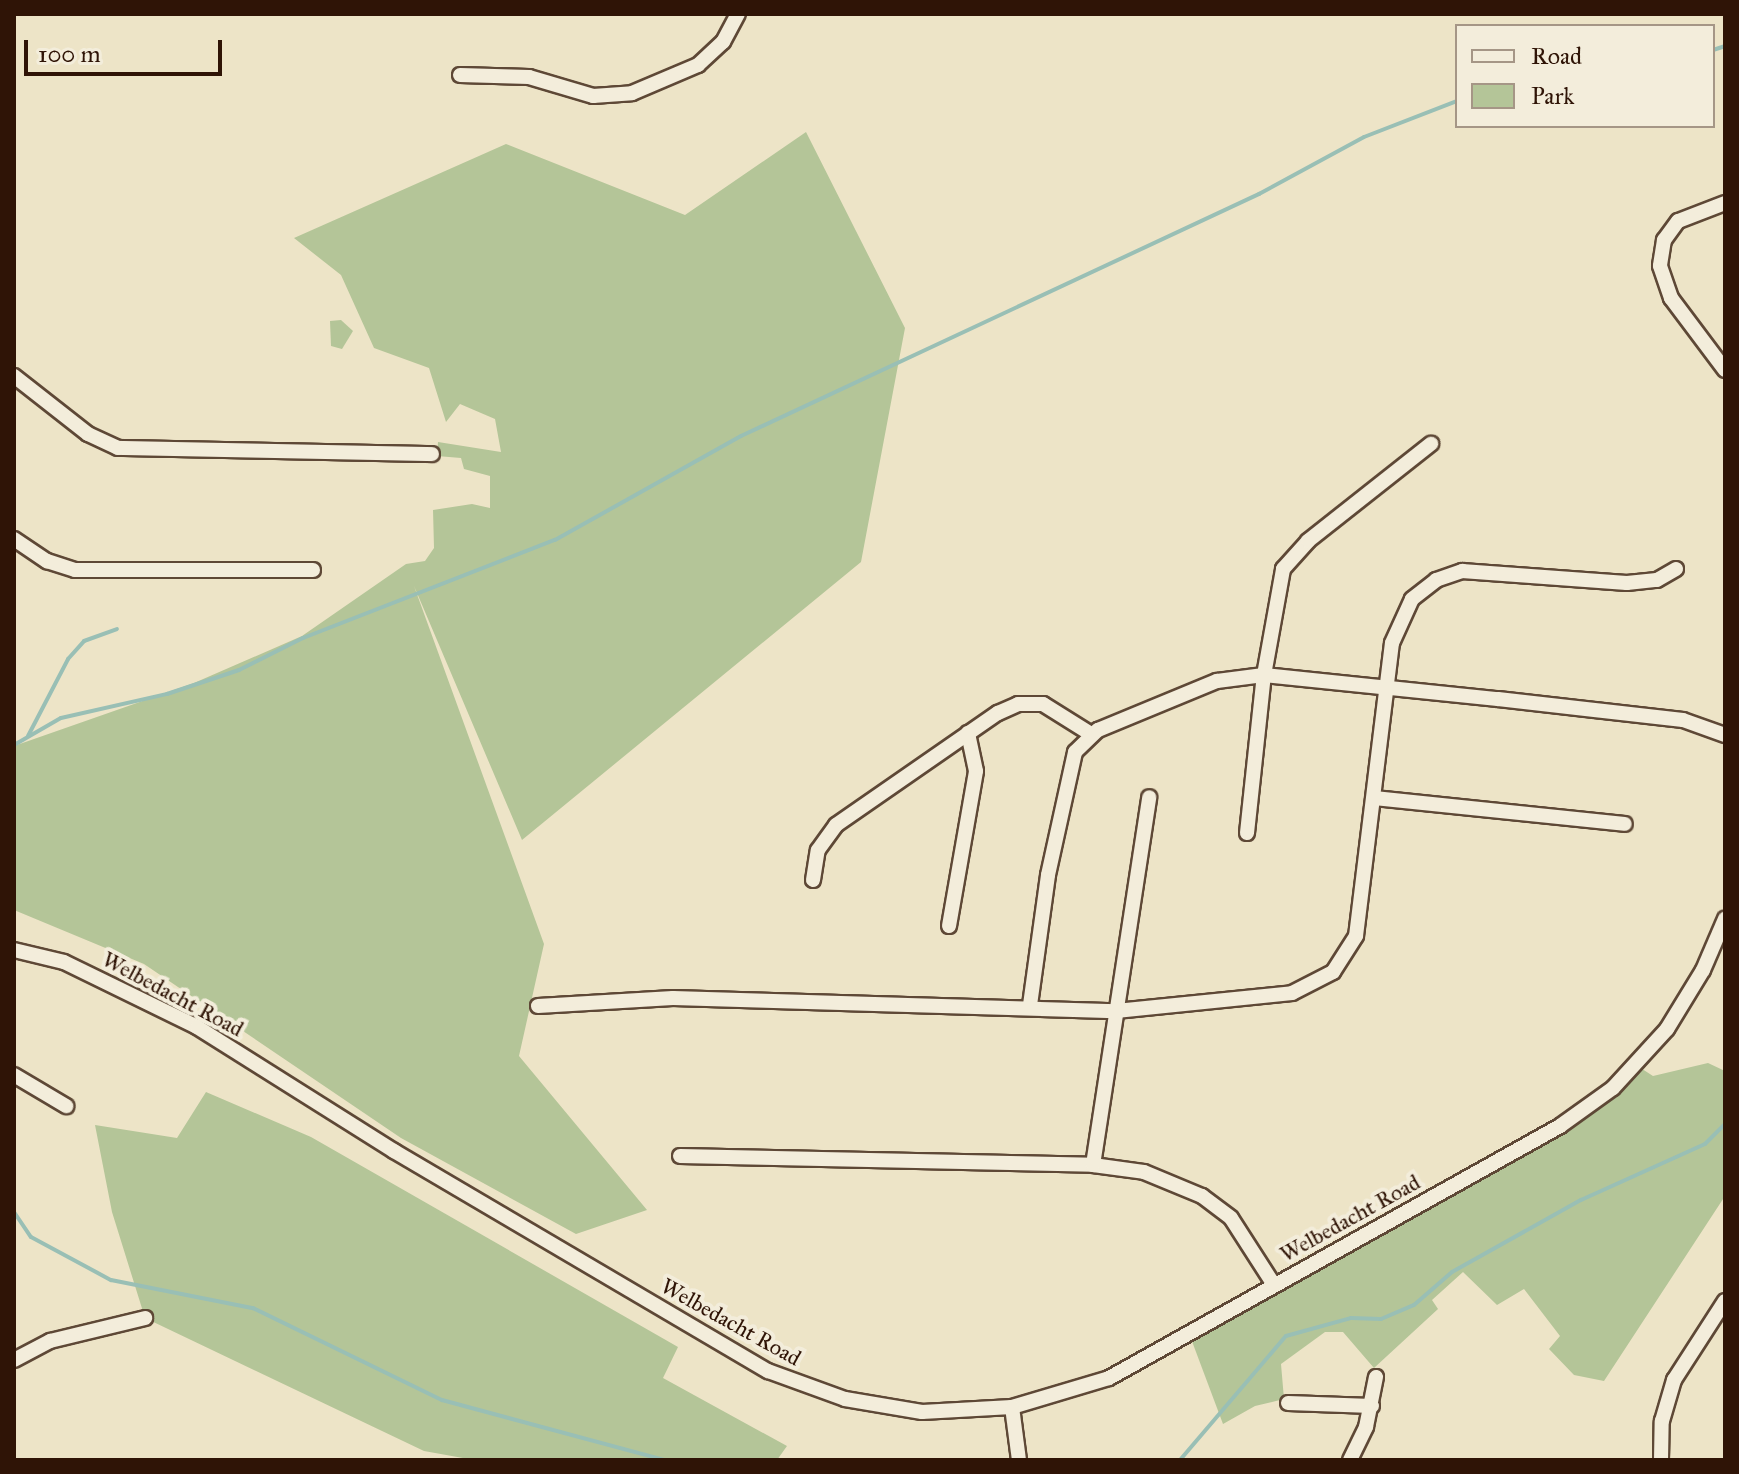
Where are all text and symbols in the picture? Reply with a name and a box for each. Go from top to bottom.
scale bar [28,24,226,74]
legend [1455,24,1715,128]
text: 100 m [38,39,101,69]
text: Road [1531,41,1582,71]
text: Park [1531,81,1574,111]
street label: Welbedacht Road [98,946,248,1042]
street label: Welbedacht Road [1275,1169,1425,1267]
street label: Welbedacht Road [656,1273,806,1371]

